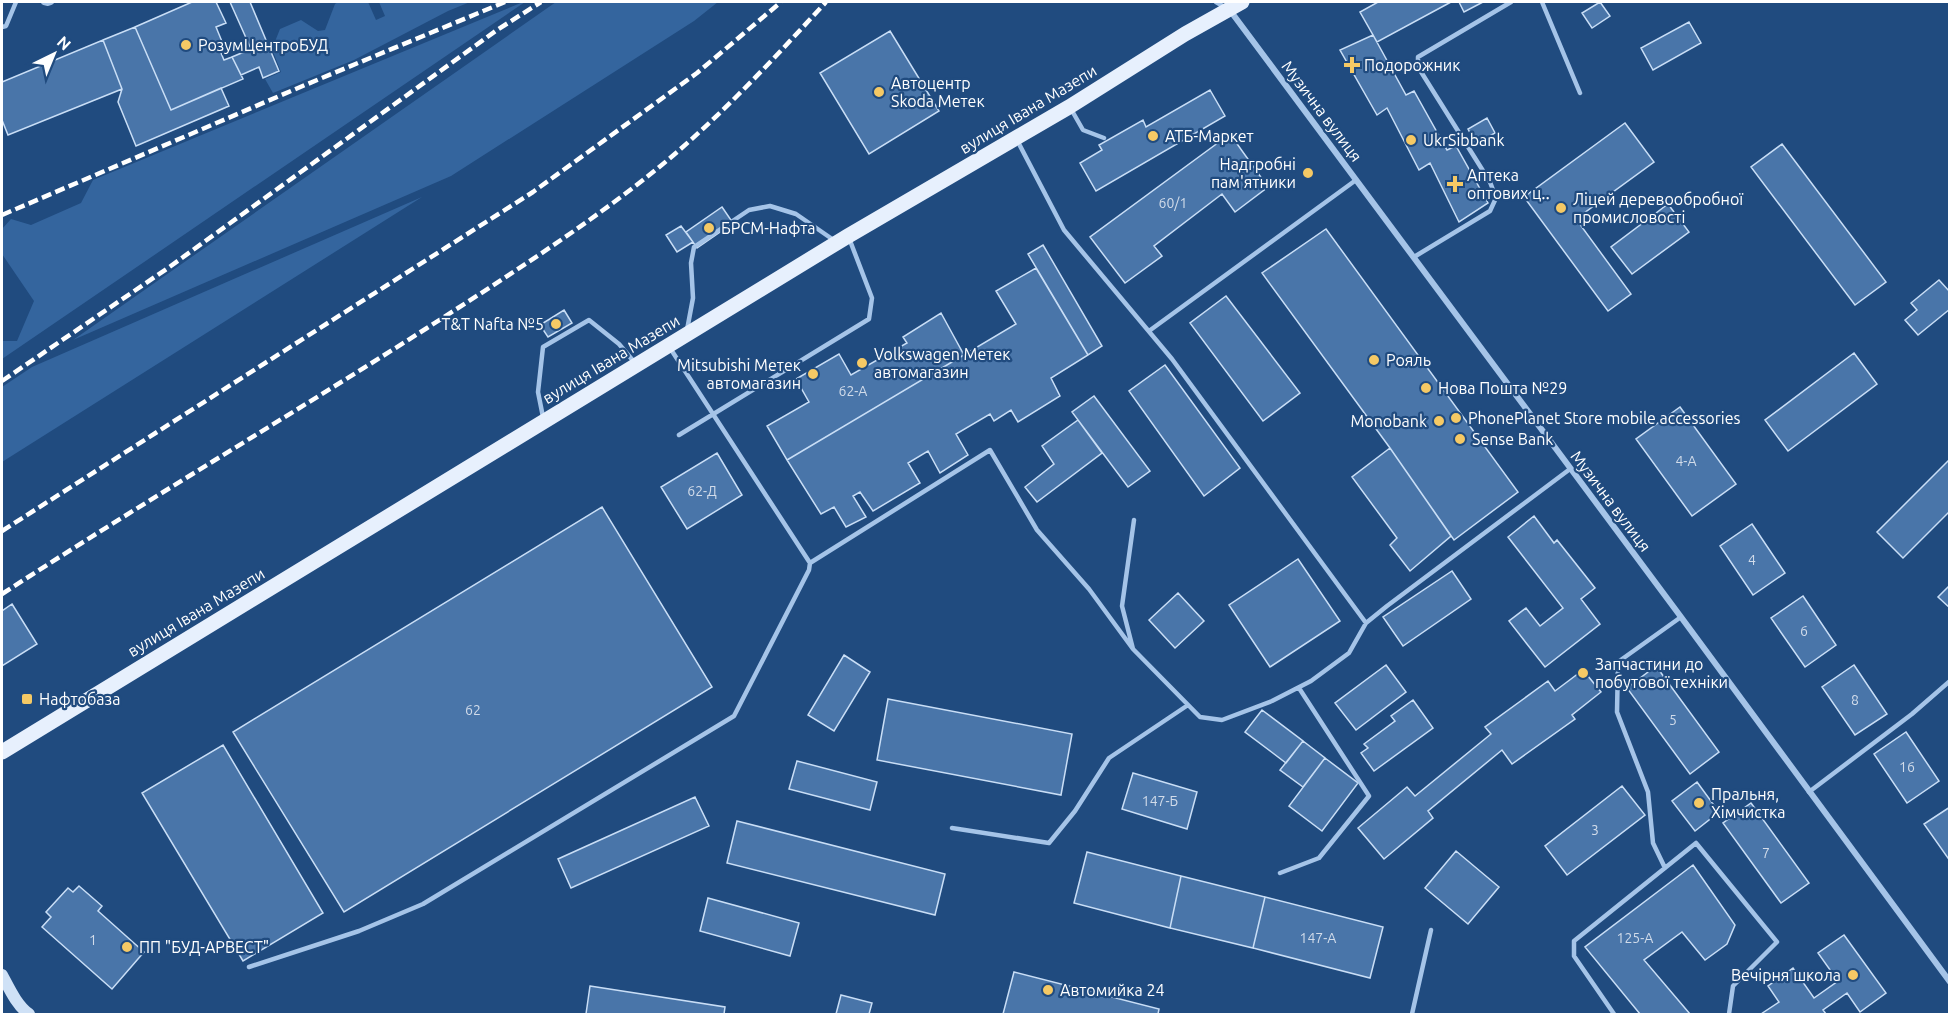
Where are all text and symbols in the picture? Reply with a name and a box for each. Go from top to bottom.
north arrow [24,24,84,84]
text: N [54,32,75,54]
place label: РозумЦентроБУД [198,36,328,54]
marker: РозумЦентроБУД [179,38,193,52]
place label: Подорожник [1364,56,1461,74]
street label: Музична вулиця [1278,57,1366,165]
marker: Подорожник [1345,58,1359,72]
street label: вулиця Івана Мазепи [956,61,1100,157]
place label: Автоцентр Skoda Метек [891,74,985,110]
marker: Автоцентр Skoda Метек [872,85,886,99]
place label: АТБ-Маркет [1165,127,1254,145]
marker: АТБ-Маркет [1146,129,1160,143]
place label: UkrSibbank [1423,131,1505,149]
marker: UkrSibbank [1404,133,1418,147]
place label: Надгробні пам'ятники [1211,155,1296,191]
marker: Надгробні пам'ятники [1301,166,1315,180]
place label: Аптека оптових ц‥ [1467,166,1550,202]
marker: Аптека оптових ц‥ [1448,177,1462,191]
place label: Ліцей деревообробної промисловості [1573,190,1744,226]
house number: 60/1 [1159,195,1187,211]
marker: Ліцей деревообробної промисловості [1554,201,1568,215]
place label: БРСМ-Нафта [721,219,816,237]
marker: БРСМ-Нафта [702,221,716,235]
street label: вулиця Івана Мазепи [539,311,683,407]
place label: Т&T Nafta №5 [442,315,544,333]
marker: Т&T Nafta №5 [549,317,563,331]
place label: Volkswagen Метек автомагазин [874,345,1011,381]
place label: Рояль [1386,351,1431,369]
marker: Рояль [1367,353,1381,367]
place label: Mitsubishi Метек автомагазин [677,356,801,392]
marker: Volkswagen Метек автомагазин [855,356,869,370]
marker: Mitsubishi Метек автомагазин [806,367,820,381]
place label: Нова Пошта №29 [1438,379,1567,397]
marker: Нова Пошта №29 [1419,381,1433,395]
house number: 62-А [839,383,867,399]
place label: PhonePlanet Store mobile accessories [1468,409,1740,427]
marker: PhonePlanet Store mobile accessories [1449,411,1463,425]
place label: Monobank [1350,412,1427,430]
marker: Monobank [1432,414,1446,428]
place label: Sense Bank [1472,430,1553,448]
marker: Sense Bank [1453,432,1467,446]
street label: Музична вулиця [1567,447,1655,555]
house number: 4-А [1675,453,1697,469]
house number: 62-Д [687,483,717,499]
house number: 4 [1748,552,1756,568]
street label: вулиця Івана Мазепи [124,564,268,660]
house number: 6 [1800,623,1808,639]
place label: Запчастини до побутової техніки [1595,655,1728,691]
marker: Запчастини до побутової техніки [1576,666,1590,680]
place label: Нафтобаза [39,690,120,708]
marker: Нафтобаза [20,692,34,706]
house number: 8 [1851,692,1859,708]
house number: 62 [465,702,481,718]
house number: 5 [1669,712,1677,728]
house number: 16 [1899,759,1915,775]
place label: Пральня, Хімчистка [1711,785,1785,821]
house number: 147-Б [1142,793,1178,809]
marker: Пральня, Хімчистка [1692,796,1706,810]
house number: 3 [1591,822,1599,838]
house number: 7 [1762,845,1770,861]
house number: 147-А [1300,930,1336,946]
house number: 125-А [1617,930,1653,946]
house number: 1 [89,932,97,948]
place label: ПП "БУД-АРВЕСТ" [139,938,269,956]
marker: ПП "БУД-АРВЕСТ" [120,940,134,954]
place label: Вечірня школа [1731,966,1841,984]
marker: Вечірня школа [1846,968,1860,982]
place label: Автомийка 24 [1060,981,1164,999]
marker: Автомийка 24 [1041,983,1055,997]

